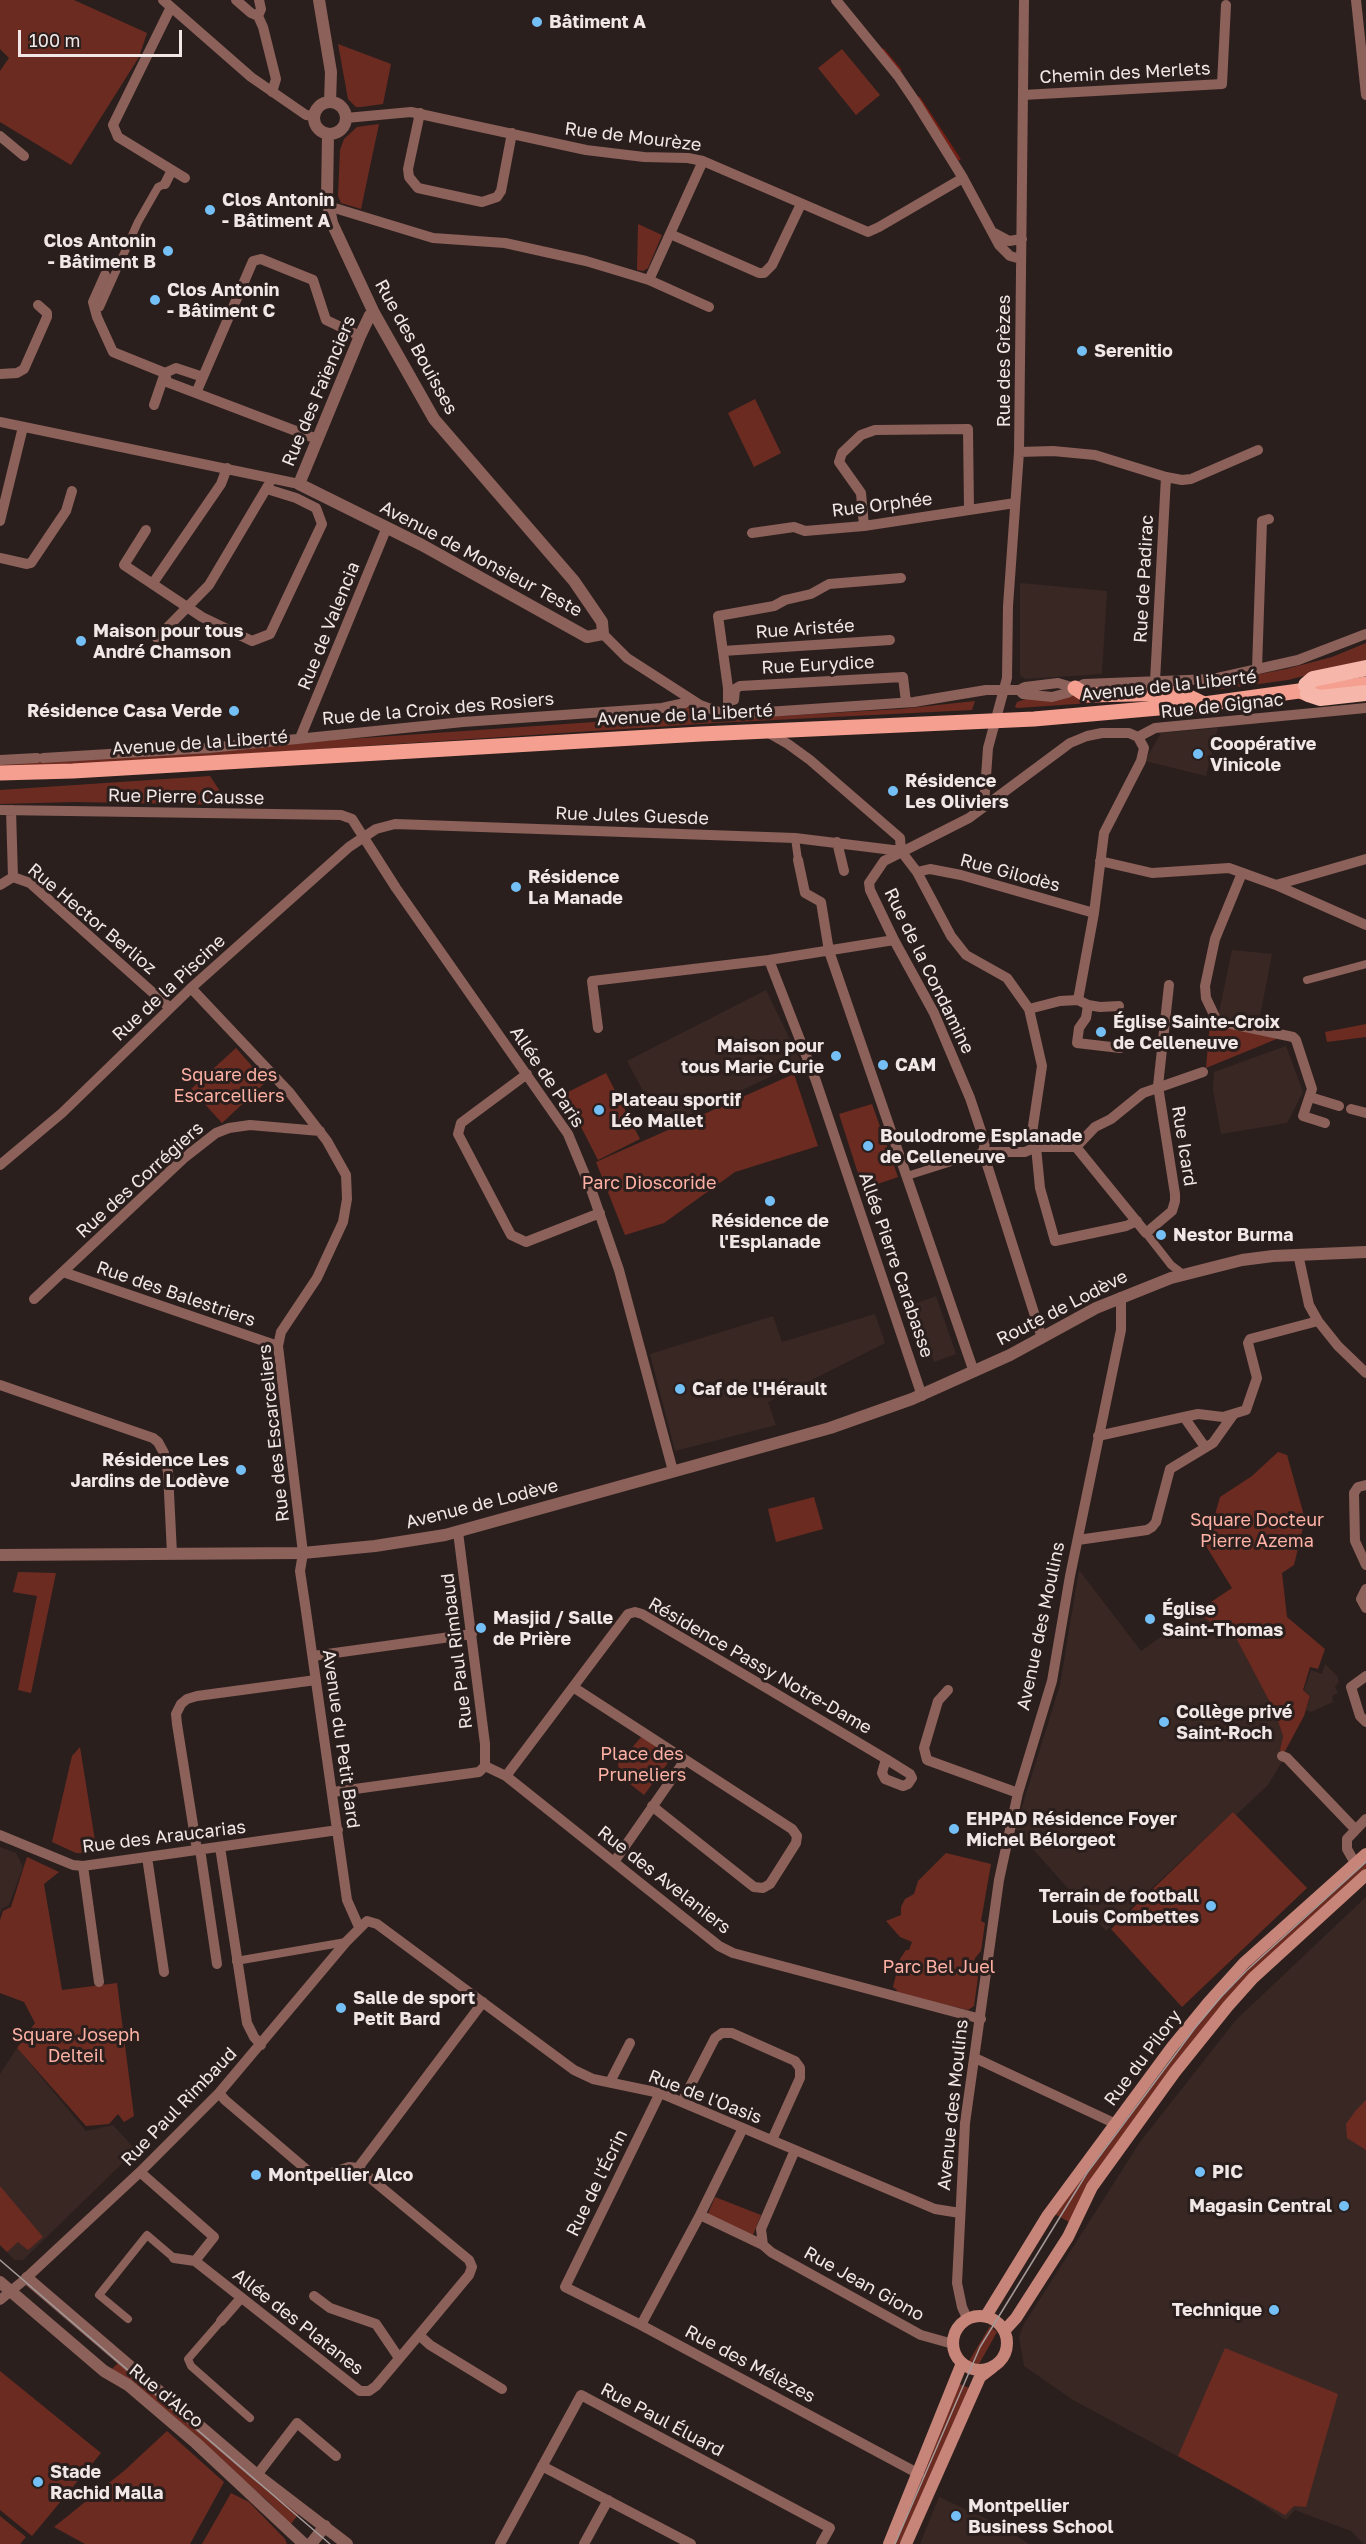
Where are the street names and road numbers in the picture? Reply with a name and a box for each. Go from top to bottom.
street label: Chemin des Merlets [1039,58,1211,88]
street label: Rue de Mourèze [563,118,703,156]
street label: Rue des Bouisses [370,276,462,418]
street label: Rue des Grèzes [993,295,1015,427]
street label: Rue des Faïenciers [277,312,361,470]
street label: Rue Orphée [831,488,933,522]
street label: Avenue de Monsieur Teste [376,496,586,622]
street label: Rue de Padirac [1130,514,1158,644]
street label: Rue de Valencia [293,559,365,693]
street label: Rue Aristée [755,615,855,643]
street label: Rue Eurydice [761,651,875,679]
street label: Avenue de la Liberté [1080,666,1258,706]
street label: Rue de la Croix des Rosiers [321,688,555,730]
street label: Rue de Gignac [1160,689,1284,723]
street label: Avenue de la Liberté [597,700,773,730]
street label: Avenue de la Liberté [111,726,289,760]
street label: Rue Pierre Causse [108,785,264,809]
street label: Rue Jules Guesde [555,803,709,829]
street label: Rue Gilodès [958,849,1062,897]
street label: Rue Hector Berlioz [23,859,161,979]
street label: Rue de la Condamine [879,885,979,1057]
street label: Rue de la Piscine [108,930,230,1046]
street label: Allée de Paris [505,1022,589,1132]
street label: Rue Icard [1167,1104,1201,1188]
street label: Rue des Corrégiers [72,1117,208,1243]
street label: Allée Pierre Carabasse [854,1170,938,1360]
street label: Rue des Balestriers [93,1257,259,1331]
street label: Route de Lodève [993,1266,1131,1350]
street label: Rue des Escarceliers [254,1343,294,1523]
street label: Avenue de Lodève [404,1475,560,1533]
street label: Avenue des Moulins [1013,1540,1069,1712]
street label: Rue Paul Rimbaud [437,1572,477,1730]
street label: Résidence Passy Notre-Dame [644,1593,876,1739]
street label: Avenue du Petit Bard [318,1648,364,1830]
street label: Rue des Araucarias [81,1816,247,1858]
street label: Rue des Avelaniers [593,1821,735,1939]
street label: Rue du Pilory [1100,2006,1186,2110]
street label: Avenue des Moulins [933,2018,973,2192]
street label: Rue Paul Rimbaud [117,2043,241,2171]
street label: Rue de l'Oasis [645,2065,765,2129]
street label: Rue de l'Écrin [562,2126,632,2240]
street label: Rue Jean Giono [800,2242,928,2326]
street label: Allée des Platanes [228,2264,368,2380]
street label: Rue des Mélèzes [681,2321,819,2407]
street label: Rue d'Alco [125,2360,207,2432]
street label: Rue Paul Éluard [597,2378,727,2462]

